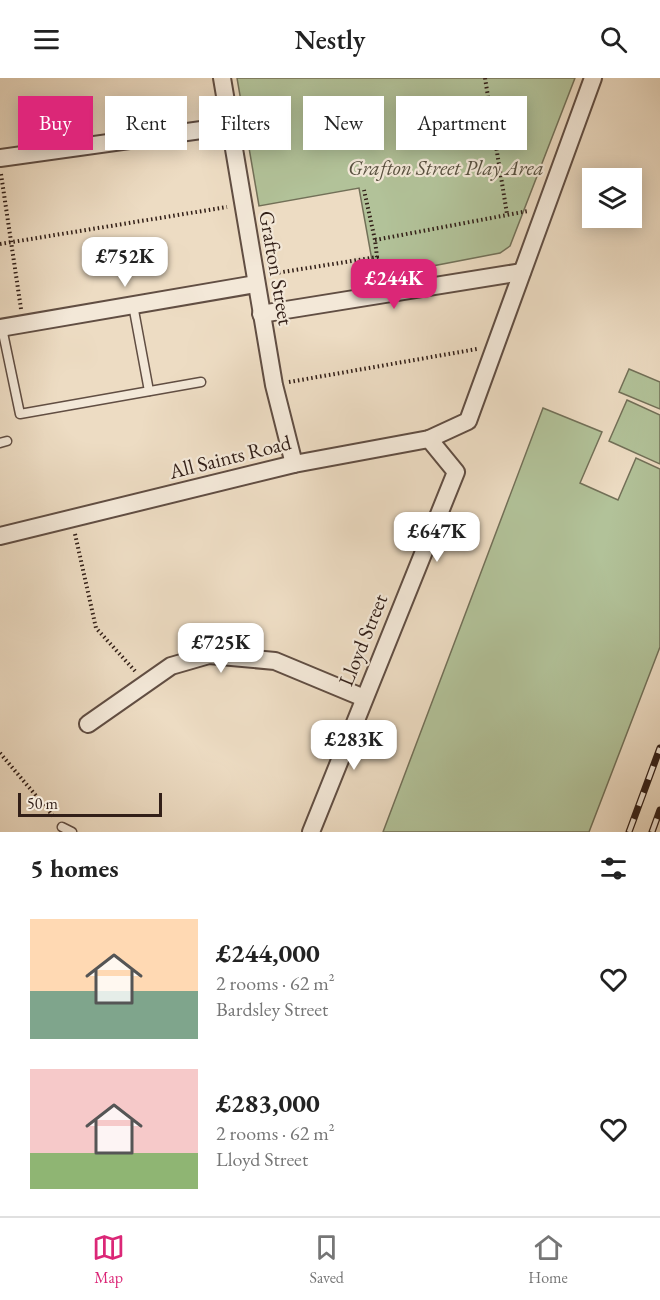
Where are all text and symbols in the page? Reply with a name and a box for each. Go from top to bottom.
text: Nestly [295,22,365,57]
icon: menu [30,23,63,56]
icon: search [597,23,630,56]
chip: Buy [18,96,93,150]
chip: Rent [105,96,187,150]
chip: Filters [199,96,291,150]
chip: New [303,96,384,150]
chip: Apartment [396,96,527,150]
park label: Grafton Street Play Area [348,154,544,181]
map controls [582,168,642,228]
button: layers [582,168,642,228]
street label: Grafton Street [253,209,300,328]
pin: £752K [83,237,167,288]
text: £752K [96,243,154,269]
pin: £244K [352,259,436,310]
text: £244K [365,265,423,291]
street label: All Saints Road [165,428,294,485]
pin: £647K [395,512,479,563]
text: £647K [408,518,466,544]
street label: Lloyd Street [332,590,393,690]
pin: £725K [179,623,263,674]
text: £725K [192,629,250,655]
pin: £283K [312,720,396,771]
text: £283K [325,726,383,752]
scale bar [18,790,162,818]
text: 50 m [27,793,58,814]
text: 5 homes [30,851,119,885]
icon: filters [597,852,630,885]
text: £244,000 [216,936,320,970]
icon: home [78,943,150,1015]
icon: heart [597,963,630,996]
text: 2 rooms · 62 m² [216,970,335,996]
text: Bardsley Street [216,996,328,1022]
text: £283,000 [216,1086,320,1120]
icon: home [78,1093,150,1165]
icon: heart [597,1113,630,1146]
text: 2 rooms · 62 m² [216,1120,335,1146]
text: Lloyd Street [216,1146,308,1172]
tab: Map [92,1231,125,1288]
tab: Saved [310,1231,344,1288]
tab: Home [528,1231,568,1288]

